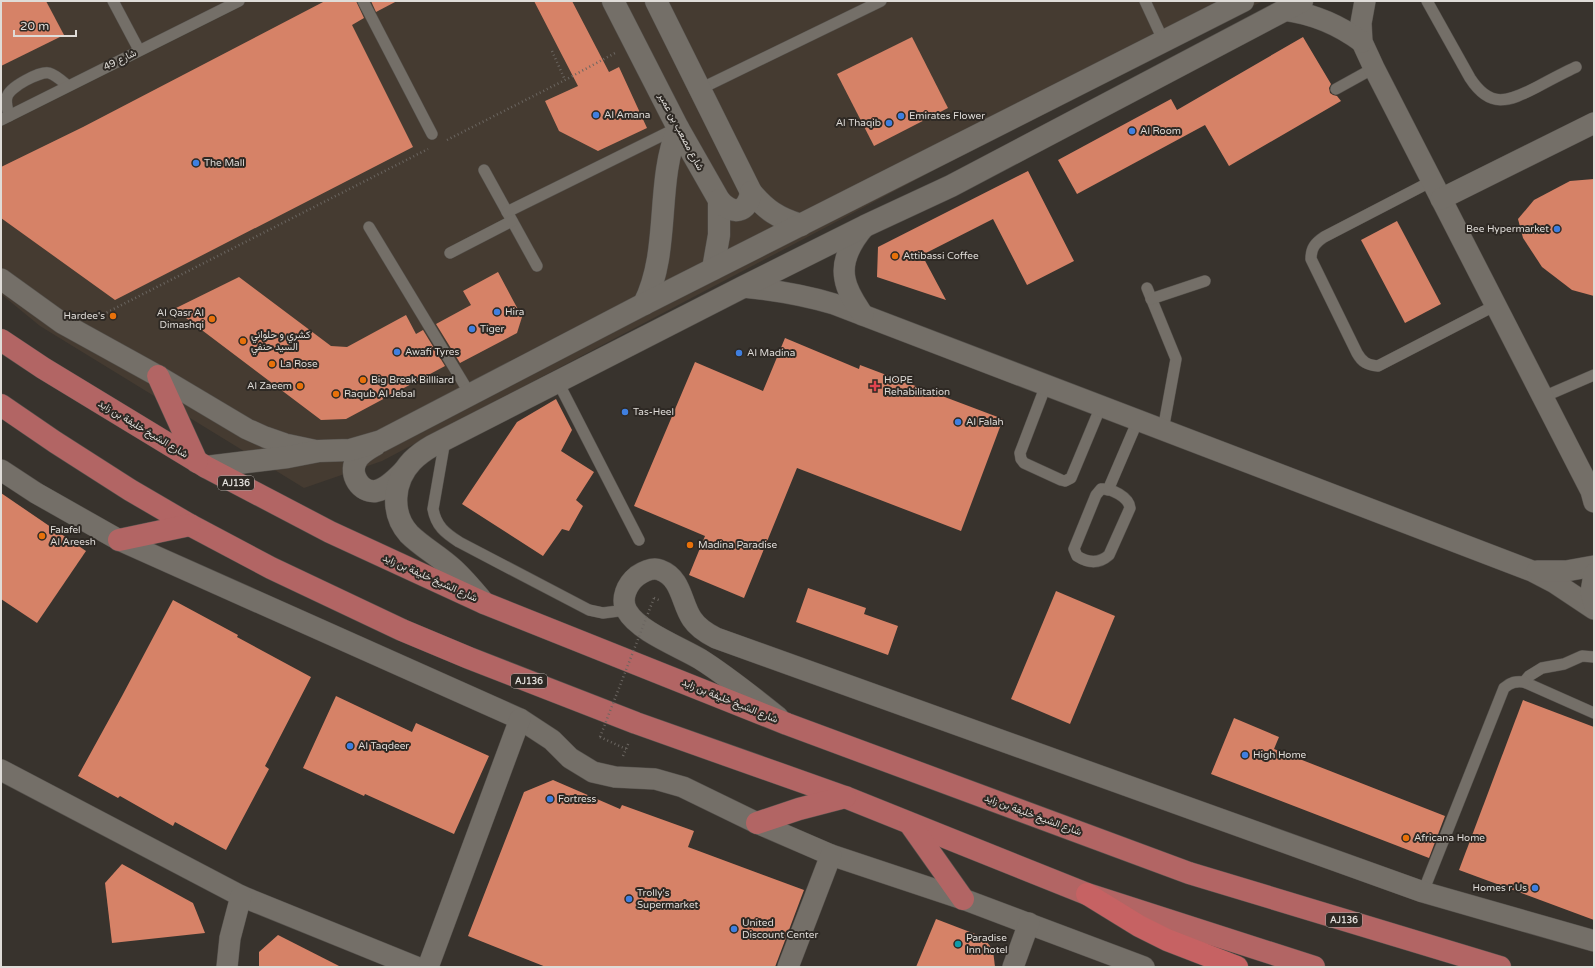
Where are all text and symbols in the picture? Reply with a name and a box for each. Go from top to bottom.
scale bar [14,12,76,38]
text: 20 m [20,19,49,33]
street label: شارع 49 [102,47,139,73]
street label: شارع مصعب بن عمير [655,90,706,173]
place label: Al Amana [604,109,650,121]
marker: Al Amana [591,110,601,120]
place label: Emirates Flower [909,110,985,122]
marker: Emirates Flower [896,111,906,121]
place label: Al Thaqib [836,117,881,129]
marker: Al Thaqib [884,118,894,128]
place label: Al Room [1140,125,1181,137]
marker: Al Room [1127,126,1137,136]
place label: The Mall [204,157,245,169]
marker: The Mall [191,158,201,168]
place label: Bee Hypermarket [1466,223,1549,235]
marker: Bee Hypermarket [1552,224,1562,234]
place label: Attibassi Coffee [903,250,979,262]
marker: Attibassi Coffee [890,251,900,261]
place label: Hira [505,306,524,318]
place label: Al Qasr Al Dimashqi [157,307,204,331]
marker: Hira [492,307,502,317]
place label: Hardee's [64,310,105,322]
marker: Hardee's [108,311,118,321]
marker: Al Qasr Al Dimashqi [207,314,217,324]
place label: Tiger [480,323,504,335]
marker: Tiger [467,324,477,334]
place label: كشري و حلواني السيد حنفي [251,329,311,355]
marker: كشري و حلواني السيد حنفي [238,336,248,346]
place label: Awafi Tyres [405,346,460,358]
marker: Awafi Tyres [392,347,402,357]
place label: Al Madina [747,347,795,359]
marker: Al Madina [734,348,744,358]
place label: La Rose [280,358,318,370]
marker: La Rose [267,359,277,369]
place label: Big Break Billliard [371,374,454,386]
place label: HOPE Rehabilitation [884,374,950,398]
marker: Big Break Billliard [358,375,368,385]
place label: Al Zaeem [247,380,292,392]
marker: HOPE Rehabilitation [869,380,881,392]
marker: Al Zaeem [295,381,305,391]
place label: Raqub Al Jebal [344,388,415,400]
marker: Raqub Al Jebal [331,389,341,399]
street label: شارع الشيخ خليفة بن زايد [96,397,190,461]
place label: Tas-Heel [633,406,674,418]
marker: Tas-Heel [620,407,630,417]
place label: Al Falah [966,416,1004,428]
marker: Al Falah [953,417,963,427]
road number: AJ136 [218,476,254,490]
place label: Falafel Al Areesh [50,524,96,548]
marker: Falafel Al Areesh [37,531,47,541]
place label: Madina Paradise [698,539,778,551]
marker: Madina Paradise [685,540,695,550]
street label: شارع الشيخ خليفة بن زايد [381,552,479,604]
road number: AJ136 [511,674,547,688]
street label: شارع الشيخ خليفة بن زايد [680,676,780,726]
place label: Al Taqdeer [358,740,409,752]
marker: Al Taqdeer [345,741,355,751]
place label: High Home [1253,749,1307,761]
marker: High Home [1240,750,1250,760]
street label: شارع الشيخ خليفة بن زايد [983,792,1083,838]
place label: Fortress [558,793,597,805]
marker: Fortress [545,794,555,804]
place label: Africana Home [1414,832,1485,844]
marker: Africana Home [1401,833,1411,843]
place label: Homes r Us [1473,882,1527,894]
marker: Homes r Us [1530,883,1540,893]
place label: Trolly's Supermarket [637,887,699,911]
marker: Trolly's Supermarket [624,894,634,904]
road number: AJ136 [1326,913,1362,927]
place label: United Discount Center [742,917,818,941]
marker: United Discount Center [729,924,739,934]
place label: Paradise Inn hotel [966,932,1008,956]
marker: Paradise Inn hotel [953,939,963,949]

